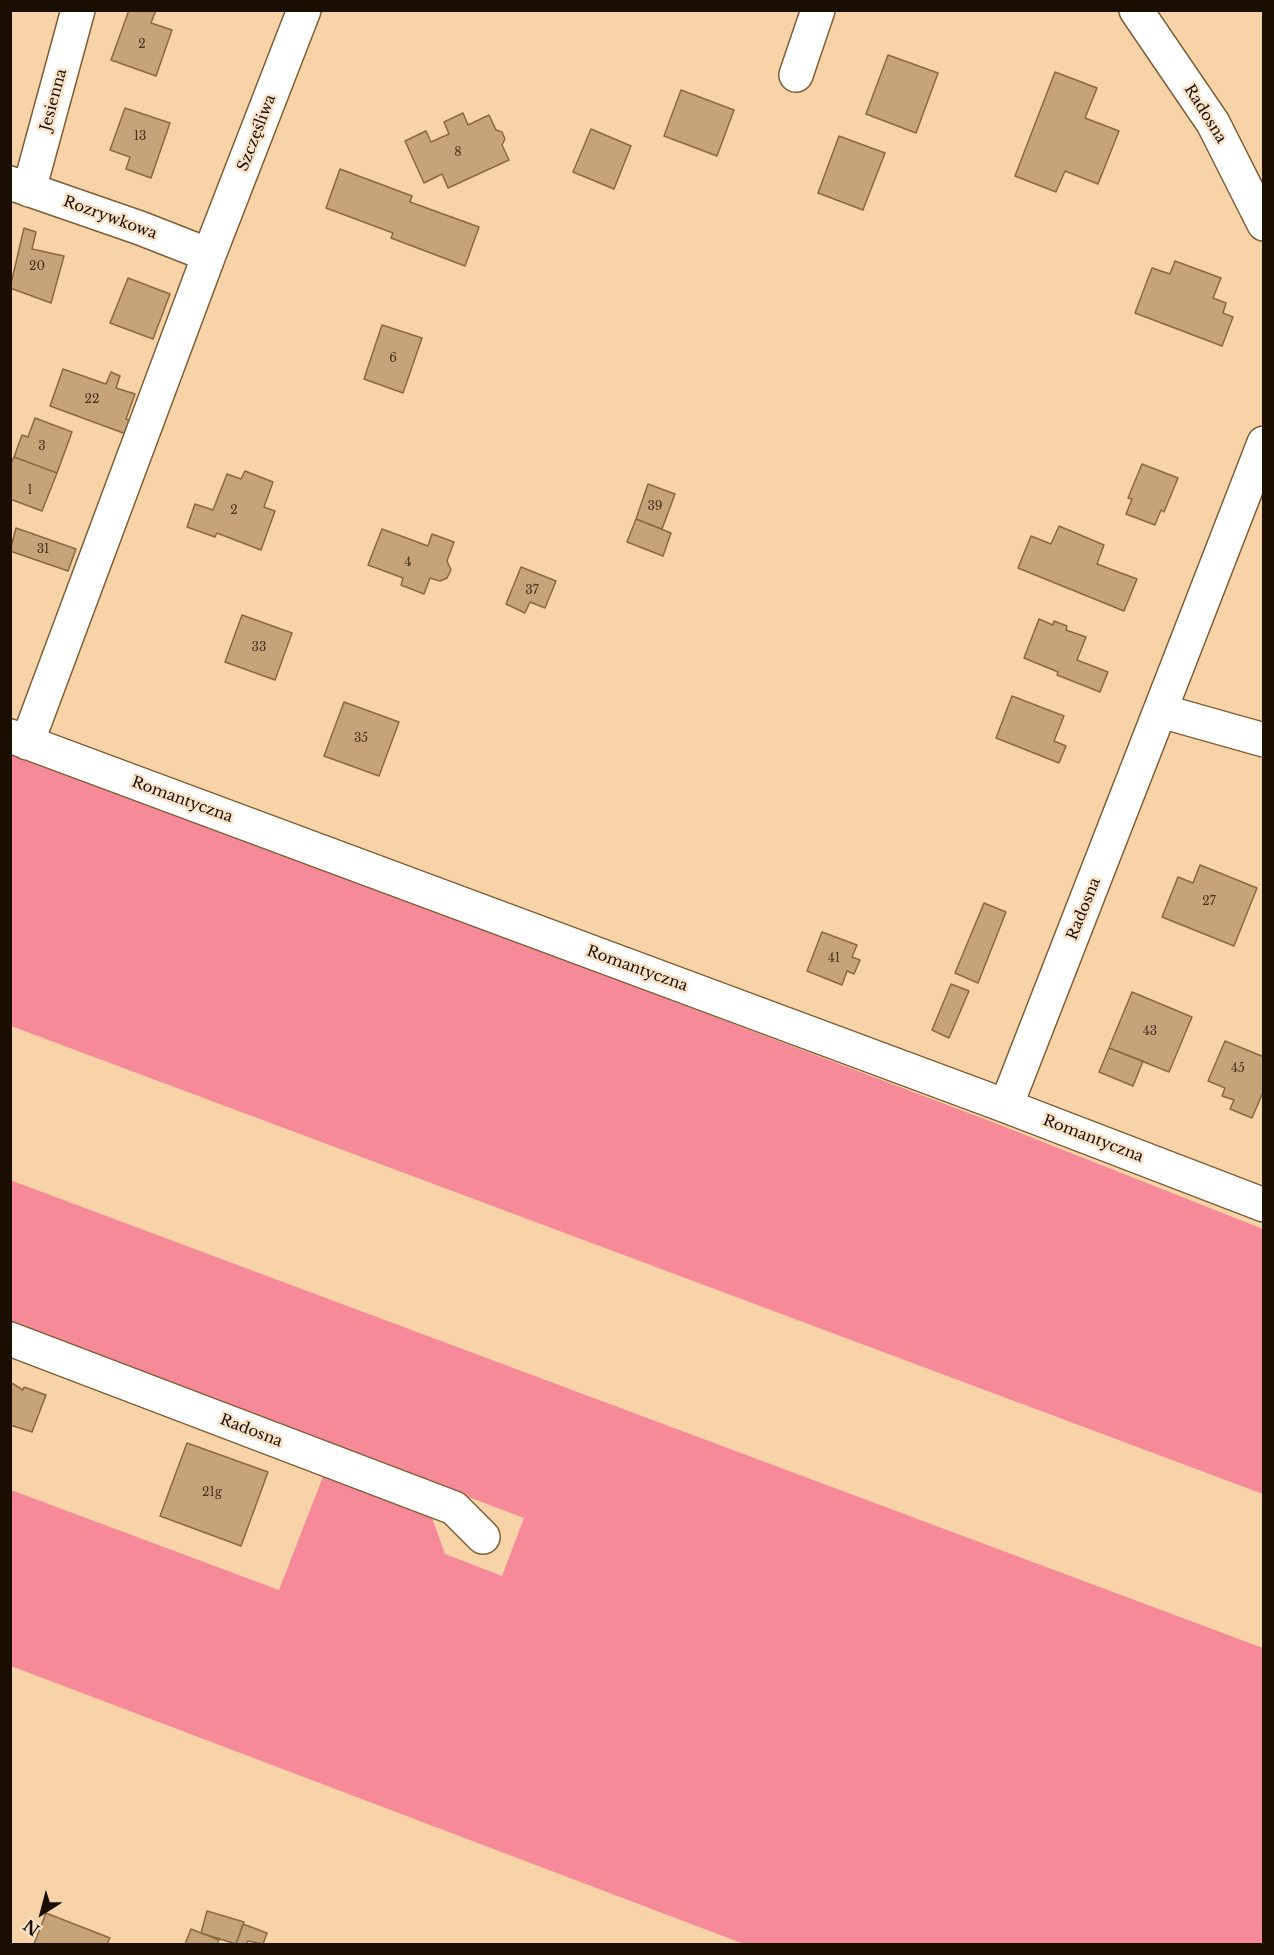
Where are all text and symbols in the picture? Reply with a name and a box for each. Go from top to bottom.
house number: 2 [138,38,146,52]
street label: Jesienna [37,67,71,133]
street label: Radosna [1180,81,1230,147]
street label: Szczęśliwa [234,92,280,174]
house number: 13 [134,130,146,144]
house number: 8 [454,146,462,160]
street label: Rozrywkowa [61,193,159,243]
house number: 20 [29,260,45,274]
house number: 6 [389,352,397,366]
house number: 22 [85,393,99,407]
house number: 3 [38,440,46,454]
house number: 1 [27,484,33,498]
house number: 39 [647,500,663,514]
house number: 2 [230,504,238,518]
house number: 31 [37,543,49,557]
house number: 4 [404,556,412,570]
house number: 37 [525,584,539,598]
house number: 33 [252,641,266,655]
house number: 35 [354,732,368,746]
street label: Romantyczna [129,773,235,827]
street label: Radosna [1063,875,1105,943]
house number: 27 [1202,895,1216,909]
street label: Romantyczna [584,942,690,996]
house number: 41 [828,952,840,966]
house number: 43 [1143,1025,1157,1039]
house number: 45 [1231,1062,1245,1076]
street label: Romantyczna [1040,1112,1146,1166]
street label: Radosna [217,1411,285,1451]
house number: 21g [202,1486,222,1500]
north arrow [12,1883,72,1943]
text: N [19,1915,43,1940]

